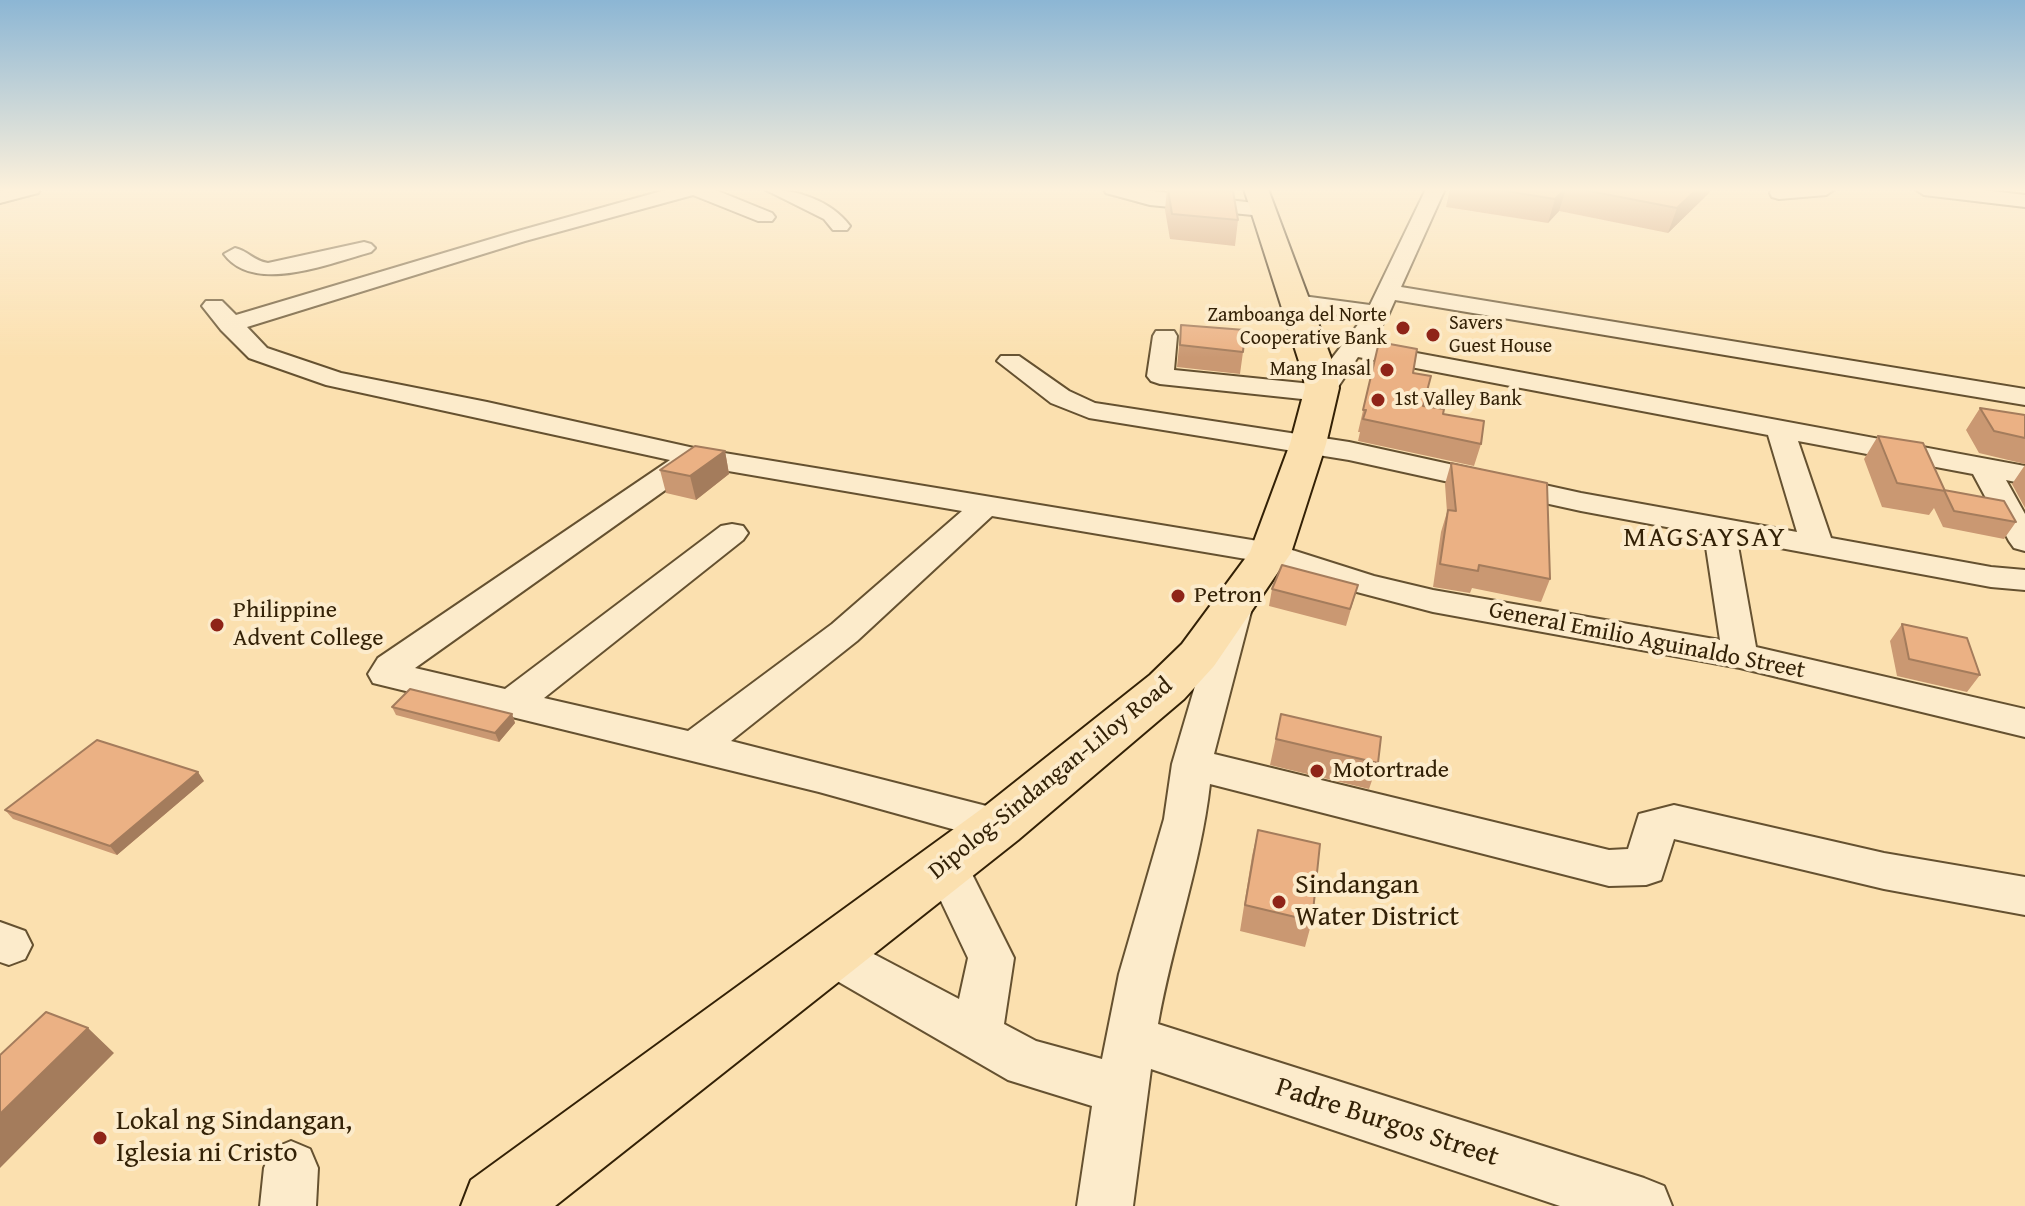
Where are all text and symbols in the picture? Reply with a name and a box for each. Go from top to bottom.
place label: Zamboanga del Norte Cooperative Bank [1208,304,1387,351]
place label: Savers Guest House [1449,312,1552,359]
marker: Zamboanga del Norte Cooperative Bank [1394,319,1412,337]
marker: Savers Guest House [1424,326,1442,344]
place label: Mang Inasal [1270,358,1371,382]
marker: Mang Inasal [1378,361,1396,379]
place label: 1st Valley Bank [1394,388,1522,412]
marker: 1st Valley Bank [1369,391,1387,409]
district label: MAGSAYSAY [1623,522,1787,556]
place label: Petron [1194,582,1262,610]
marker: Petron [1169,587,1187,605]
street label: General Emilio Aguinaldo Street [1486,596,1808,686]
place label: Philippine Advent College [233,597,383,653]
marker: Philippine Advent College [208,616,226,634]
street label: Dipolog-Sindangan-Liloy Road [923,672,1179,886]
place label: Motortrade [1333,757,1449,785]
marker: Motortrade [1308,762,1326,780]
place label: Sindangan Water District [1295,869,1459,935]
marker: Sindangan Water District [1270,893,1288,911]
street label: Padre Burgos Street [1271,1071,1503,1175]
place label: Lokal ng Sindangan, Iglesia ni Cristo [116,1105,352,1171]
marker: Lokal ng Sindangan, Iglesia ni Cristo [91,1129,109,1147]

